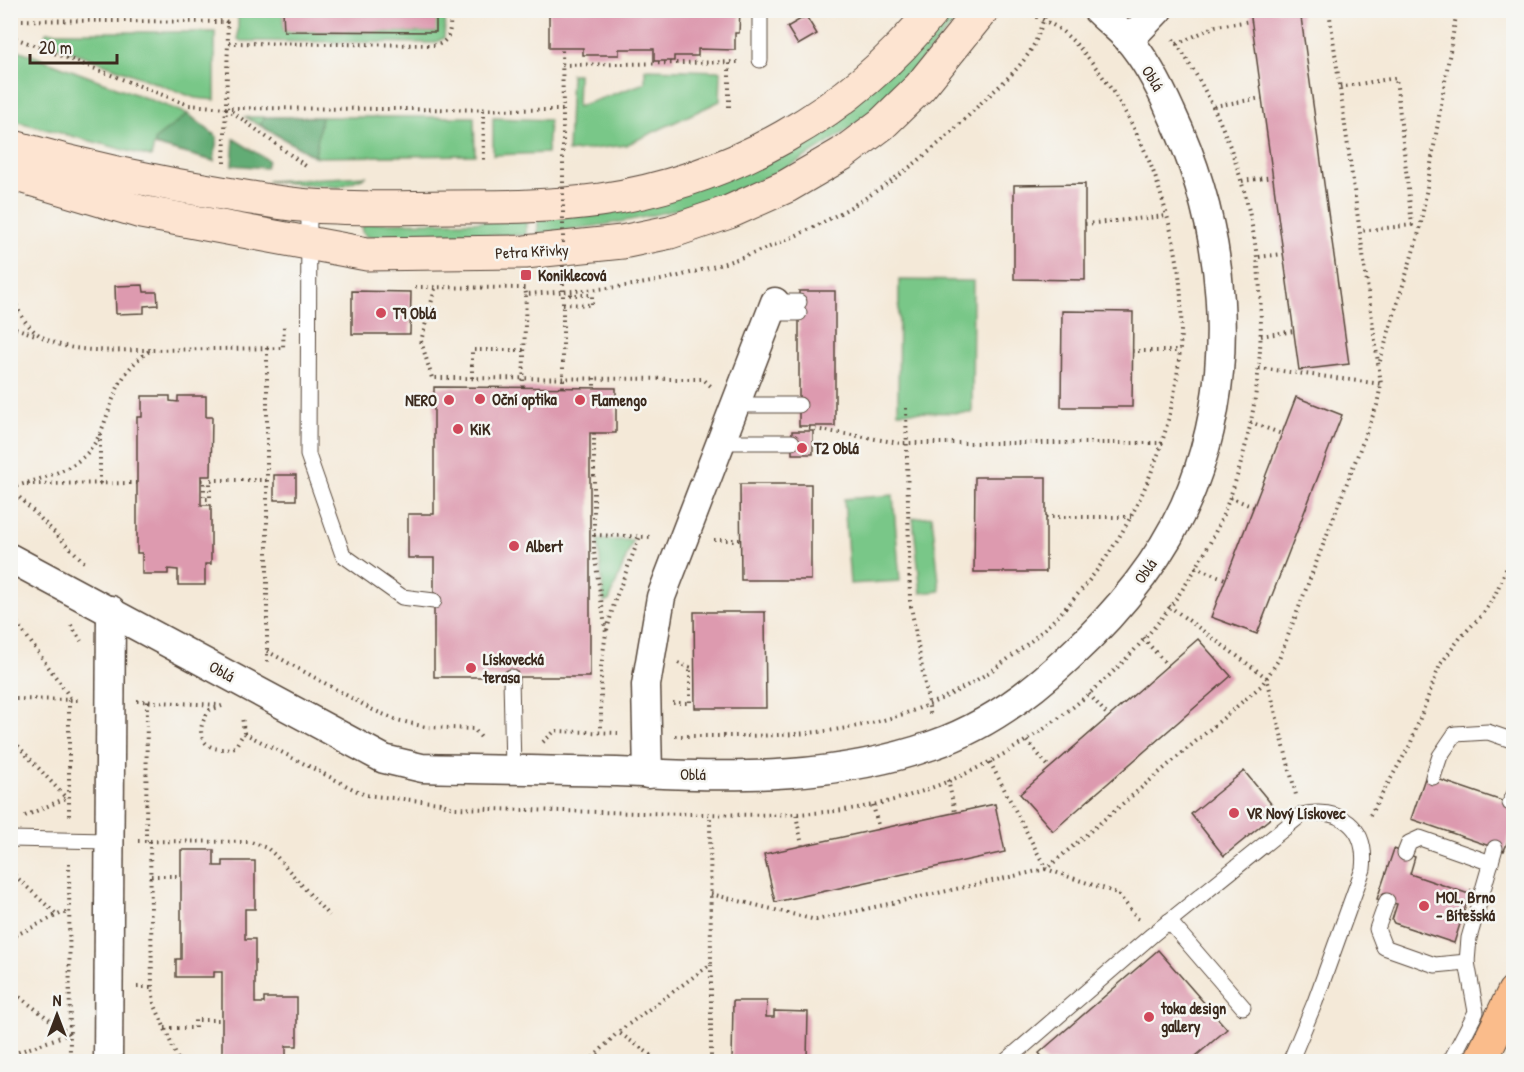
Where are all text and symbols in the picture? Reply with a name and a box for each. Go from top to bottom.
scale bar [30,27,117,65]
text: 20 m [39,35,72,60]
street label: Oblá [1137,61,1169,95]
street label: Petra Křivky [495,238,570,264]
place label: Koniklecová [538,264,607,286]
marker: Koniklecová [519,268,533,282]
place label: T9 Oblá [392,302,437,324]
marker: T9 Oblá [374,306,388,320]
place label: Oční optika [492,388,558,411]
place label: NERO [405,389,437,411]
place label: Flamengo [591,389,647,412]
marker: Oční optika [473,392,487,406]
marker: NERO [442,393,456,407]
marker: Flamengo [573,393,587,407]
place label: KiK [470,418,491,440]
marker: KiK [451,422,465,436]
place label: T2 Oblá [813,437,859,459]
marker: T2 Oblá [795,441,809,455]
place label: Albert [526,535,563,557]
marker: Albert [507,539,521,553]
street label: Oblá [1129,554,1161,588]
place label: Lískovecká terasa [482,648,544,688]
street label: Oblá [205,655,239,687]
marker: Lískovecká terasa [464,661,478,675]
street label: Oblá [680,763,706,785]
place label: VR Nový Lískovec [1246,802,1346,825]
marker: VR Nový Lískovec [1227,806,1241,820]
place label: MOL, Brno - Bítešská [1436,886,1496,926]
marker: MOL, Brno - Bítešská [1417,899,1431,913]
north arrow [27,985,87,1045]
text: N [53,989,62,1011]
place label: toka design gallery [1160,997,1226,1038]
marker: toka design gallery [1142,1010,1156,1024]

